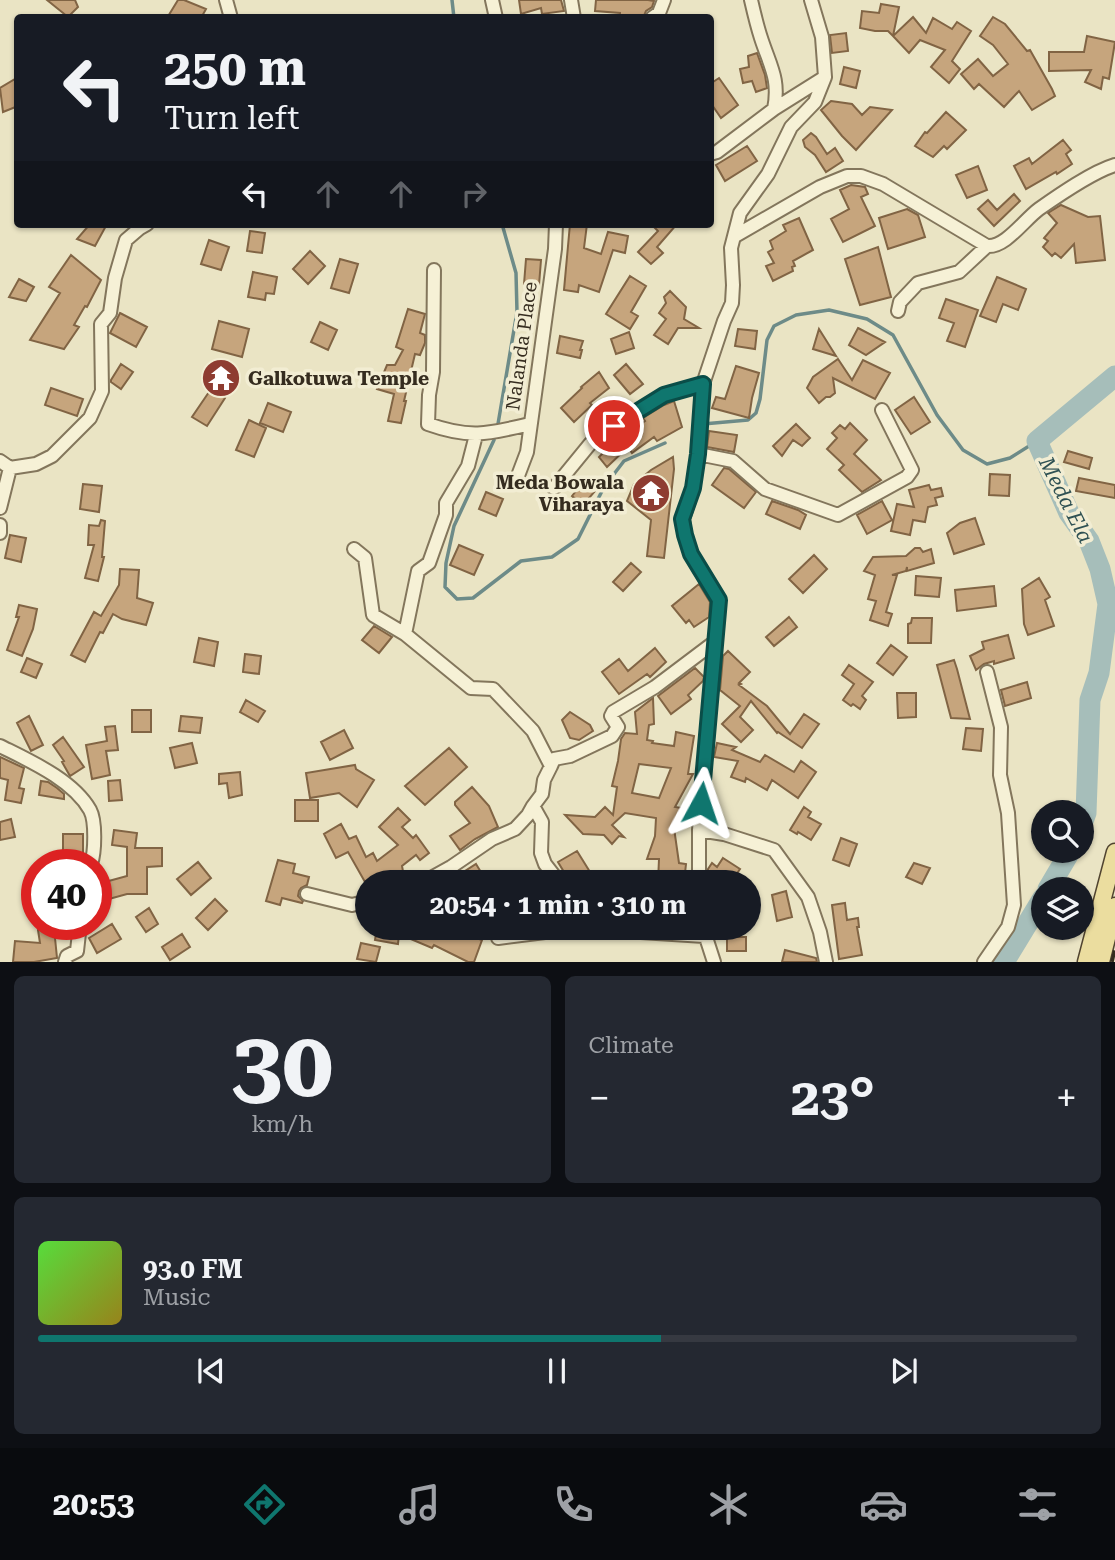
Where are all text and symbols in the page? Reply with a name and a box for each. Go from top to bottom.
text: 250 m [164,40,306,97]
icon: left [49,42,140,133]
text: Turn left [164,99,299,137]
icon: left [236,175,274,213]
icon: ahead [309,175,347,213]
icon: ahead [382,175,420,213]
icon: right [455,175,493,213]
street label: Nalanda Place [501,280,542,412]
temple icon: Galkotuwa Temple [200,357,242,399]
place label: Galkotuwa Temple [248,367,429,390]
pin [584,396,644,456]
icon: arrive [595,407,633,445]
water label: Meda Ela [1034,452,1098,547]
place label: Meda Bowala Viharaya [496,471,624,516]
temple icon: Meda Bowala Viharaya [630,472,672,514]
position arrow [664,766,738,840]
map controls [1031,800,1094,940]
button: search [1031,800,1094,863]
speed limit sign: 40 [21,849,112,940]
button: layers [1031,877,1094,940]
text: 20:54 · 1 min · 310 m [430,890,686,920]
text: 30 [231,1012,333,1118]
text: Climate [589,1032,674,1059]
text: 23° [791,1067,875,1128]
text: − [589,1076,610,1120]
text: + [1056,1076,1077,1120]
text: km/h [251,1111,313,1138]
text: 93.0 FM [143,1254,243,1284]
text: Music [143,1284,210,1311]
icon: previous [192,1352,230,1390]
icon: pause [538,1352,576,1390]
icon: next [885,1352,923,1390]
icon: directions [240,1480,289,1529]
icon: music [395,1480,444,1529]
icon: phone [549,1480,598,1529]
icon: climate [704,1480,753,1529]
icon: car [859,1480,908,1529]
icon: filters [1013,1480,1062,1529]
text: 20:53 [53,1485,135,1523]

